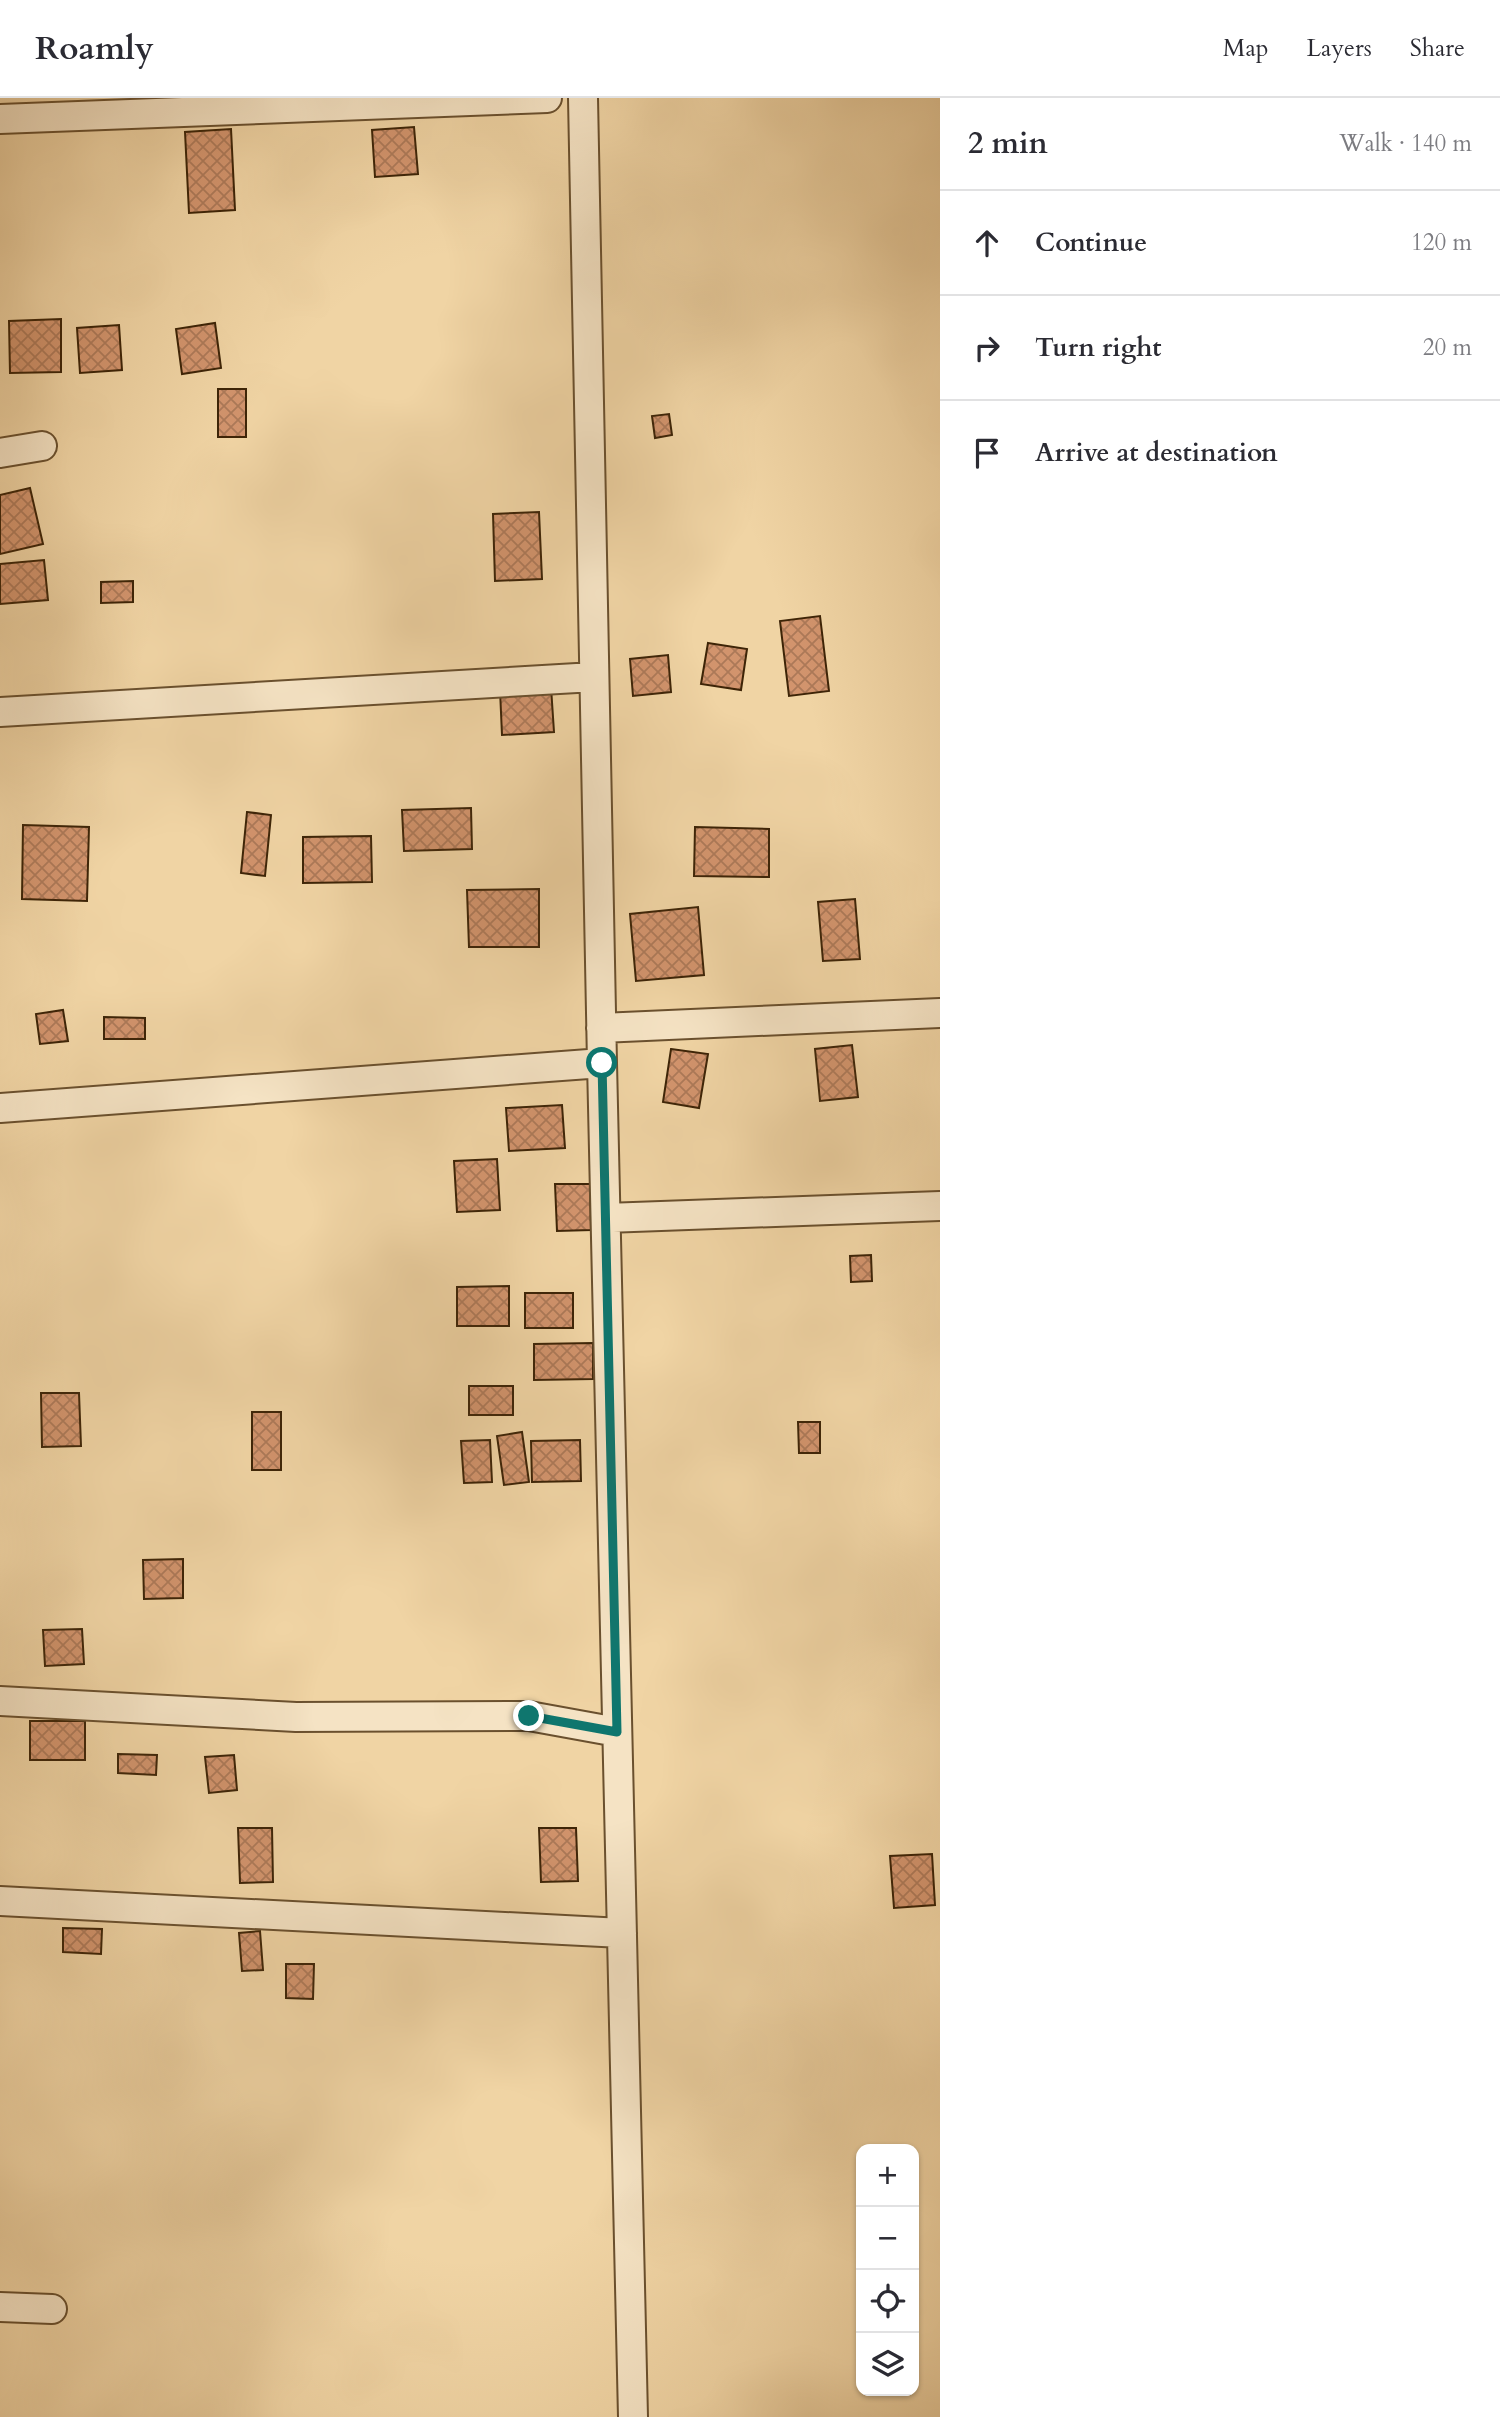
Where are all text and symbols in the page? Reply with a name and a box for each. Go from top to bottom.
text: Roamly [35,26,154,71]
text: Map [1223,32,1269,65]
text: Layers [1307,32,1372,65]
text: Share [1410,32,1465,65]
text: 2 min [968,123,1048,164]
text: Walk · 140 m [1339,128,1472,159]
icon: ahead [968,224,1006,262]
text: Continue [1035,225,1147,260]
text: 120 m [1411,227,1472,258]
icon: right [968,329,1006,367]
text: Turn right [1035,330,1162,365]
text: 20 m [1423,332,1472,363]
icon: arrive [968,434,1006,472]
text: Arrive at destination [1035,435,1278,470]
route start [586,1047,617,1078]
route end [513,1700,544,1731]
map controls [856,2144,919,2396]
button: + [856,2144,919,2207]
button: − [856,2207,919,2270]
button: locate [856,2270,919,2333]
button: layers [856,2333,919,2396]

